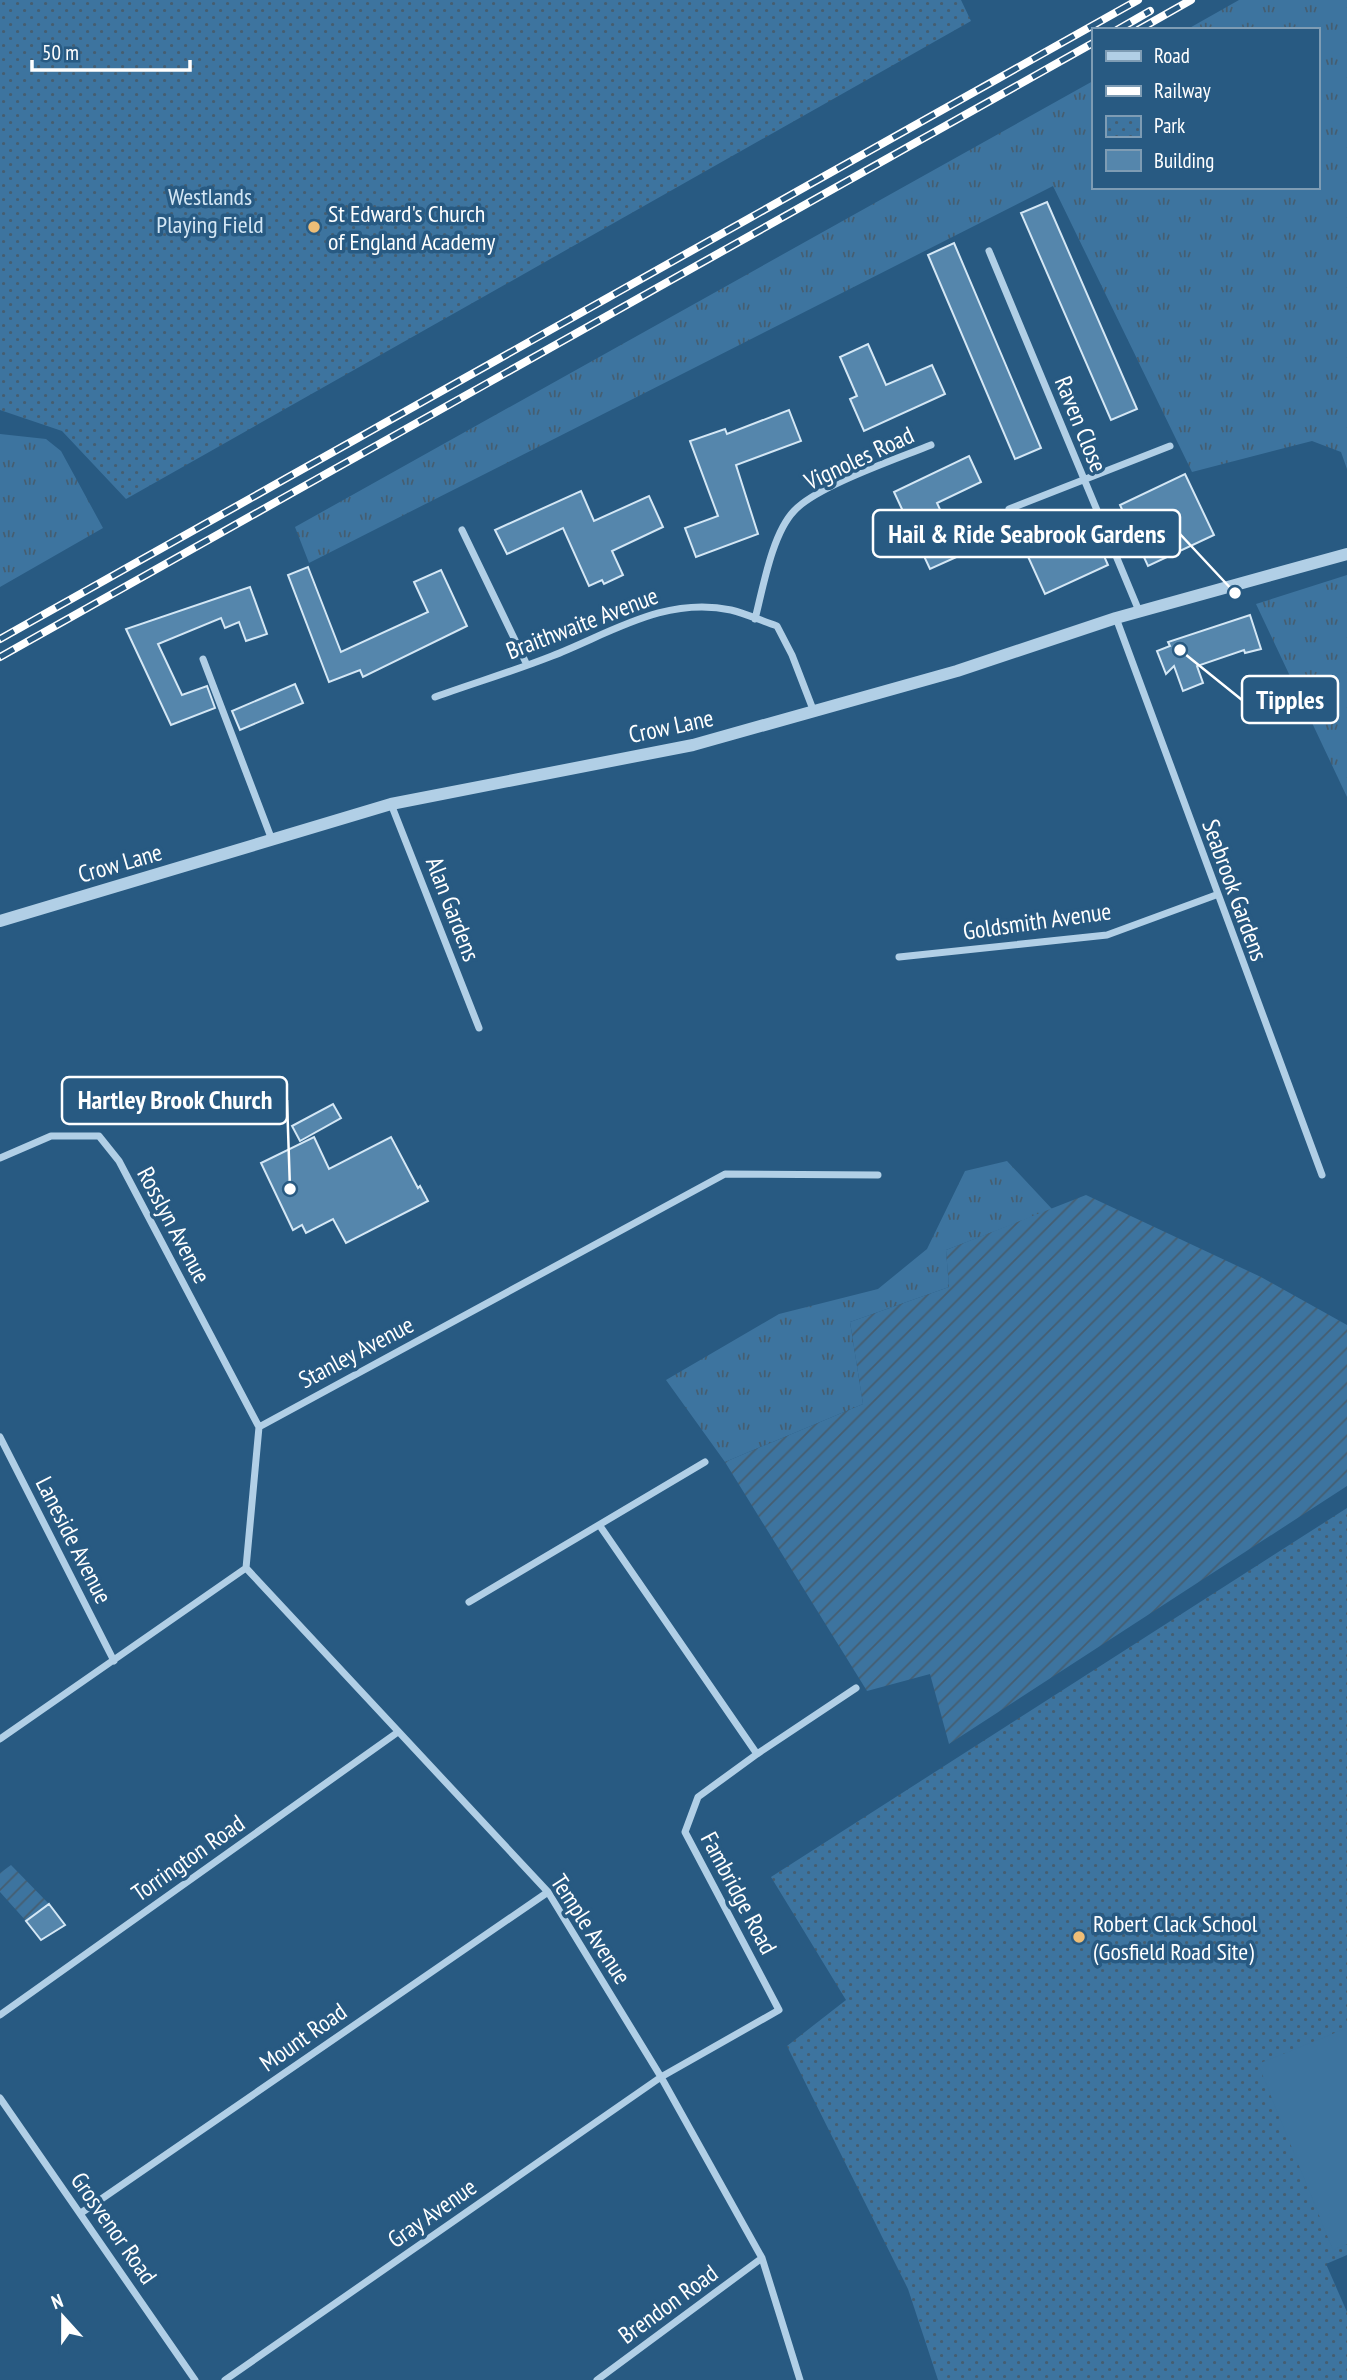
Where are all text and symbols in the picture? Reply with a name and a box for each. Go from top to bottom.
scale bar [32,28,189,72]
legend [1092,28,1319,189]
text: 50 m [42,39,79,66]
text: Road [1154,42,1190,69]
text: Railway [1154,77,1211,104]
text: Park [1154,112,1185,139]
text: Building [1154,147,1214,174]
park label: Westlands Playing Field [156,181,264,240]
place label: St Edward's Church of England Academy [328,198,495,257]
marker: St Edward's Church of England Academy [306,219,322,235]
street label: Raven Close [1048,371,1114,477]
street label: Vignoles Road [798,419,919,497]
callout: Hail & Ride Seabrook Gardens [873,510,1180,557]
text: Hail & Ride Seabrook Gardens [888,517,1166,550]
street label: Braithwaite Avenue [502,580,662,666]
callout: Tipples [1242,676,1338,723]
text: Tipples [1256,683,1324,716]
street label: Crow Lane [626,702,716,750]
street label: Seabrook Gardens [1195,815,1275,965]
street label: Crow Lane [74,836,166,890]
street label: Alan Gardens [419,853,487,965]
street label: Goldsmith Avenue [961,895,1113,947]
callout: Hartley Brook Church [62,1077,287,1124]
text: Hartley Brook Church [78,1083,272,1116]
street label: Rosslyn Avenue [130,1161,218,1289]
street label: Stanley Avenue [293,1309,419,1395]
street label: Laneside Avenue [29,1471,119,1609]
street label: Torrington Road [125,1808,251,1908]
street label: Fambridge Road [694,1827,784,1959]
street label: Temple Avenue [544,1868,638,1990]
place label: Robert Clack School (Gosfield Road Site) [1093,1908,1258,1967]
marker: Robert Clack School (Gosfield Road Site) [1071,1929,1087,1945]
street label: Mount Road [253,1996,353,2078]
street label: Grosvenor Road [64,2166,164,2290]
street label: Gray Avenue [382,2171,482,2255]
street label: Brendon Road [612,2257,724,2351]
north arrow [28,2282,98,2352]
text: N [48,2288,66,2314]

